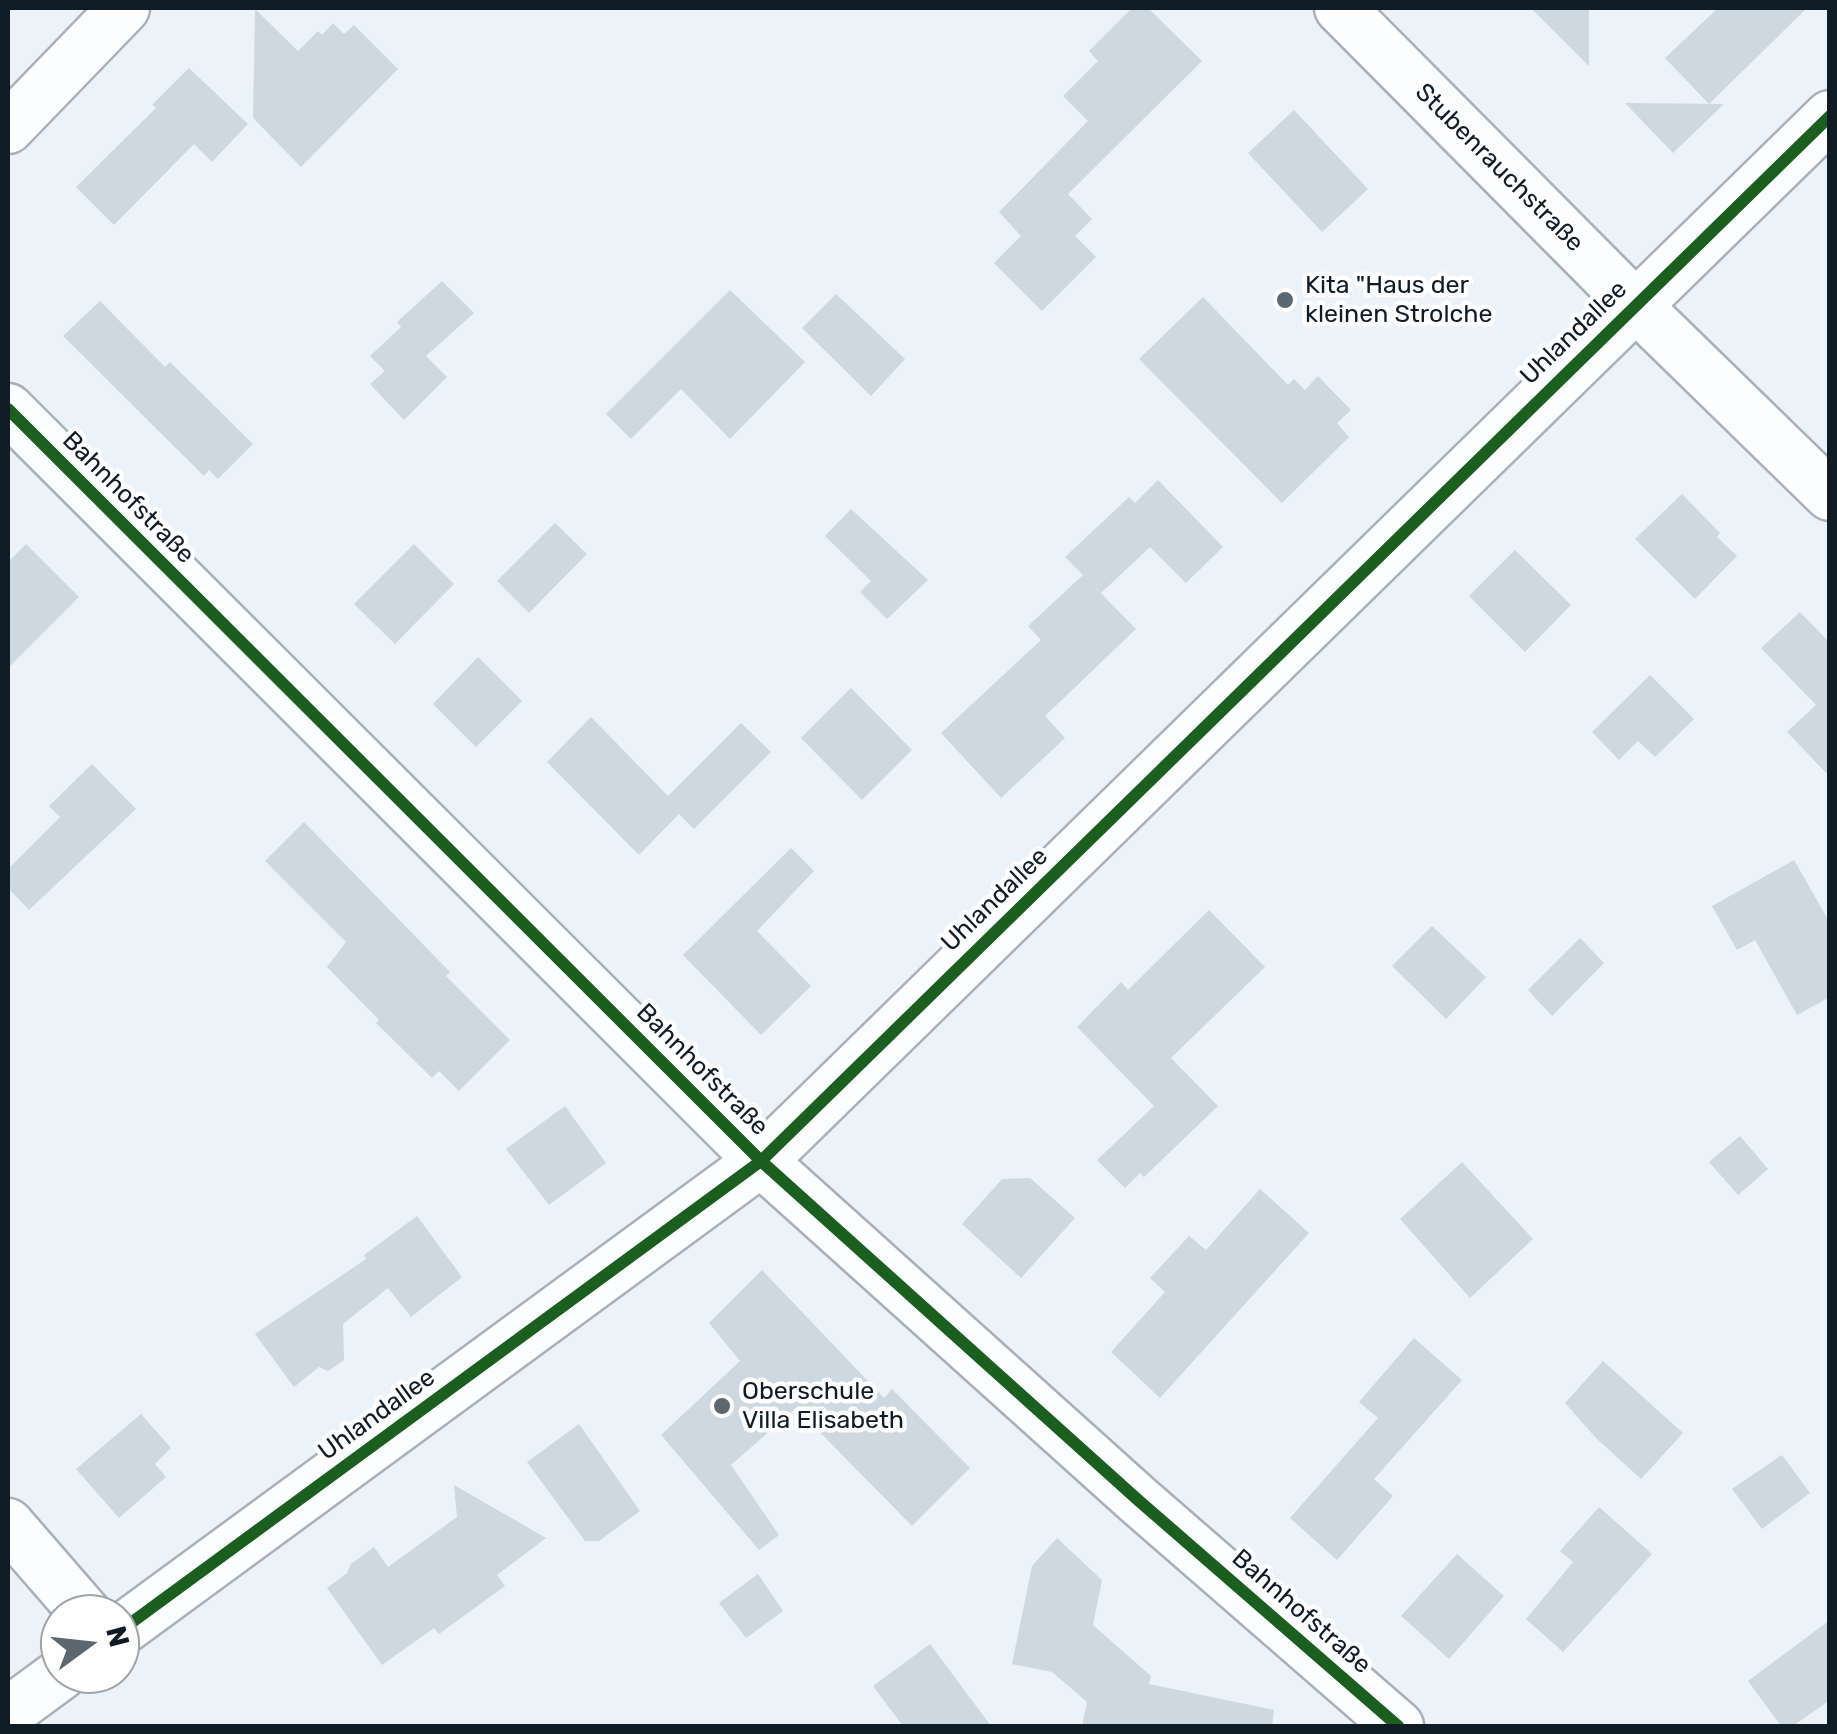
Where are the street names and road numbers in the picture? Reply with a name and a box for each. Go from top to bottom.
street label: Stubenrauchstraße [1409,78,1589,258]
street label: Uhlandallee [1514,275,1634,391]
street label: Bahnhofstraße [56,426,200,570]
street label: Uhlandallee [935,842,1055,958]
street label: Bahnhofstraße [630,998,774,1142]
street label: Uhlandallee [313,1363,441,1467]
street label: Bahnhofstraße [1225,1544,1377,1680]

